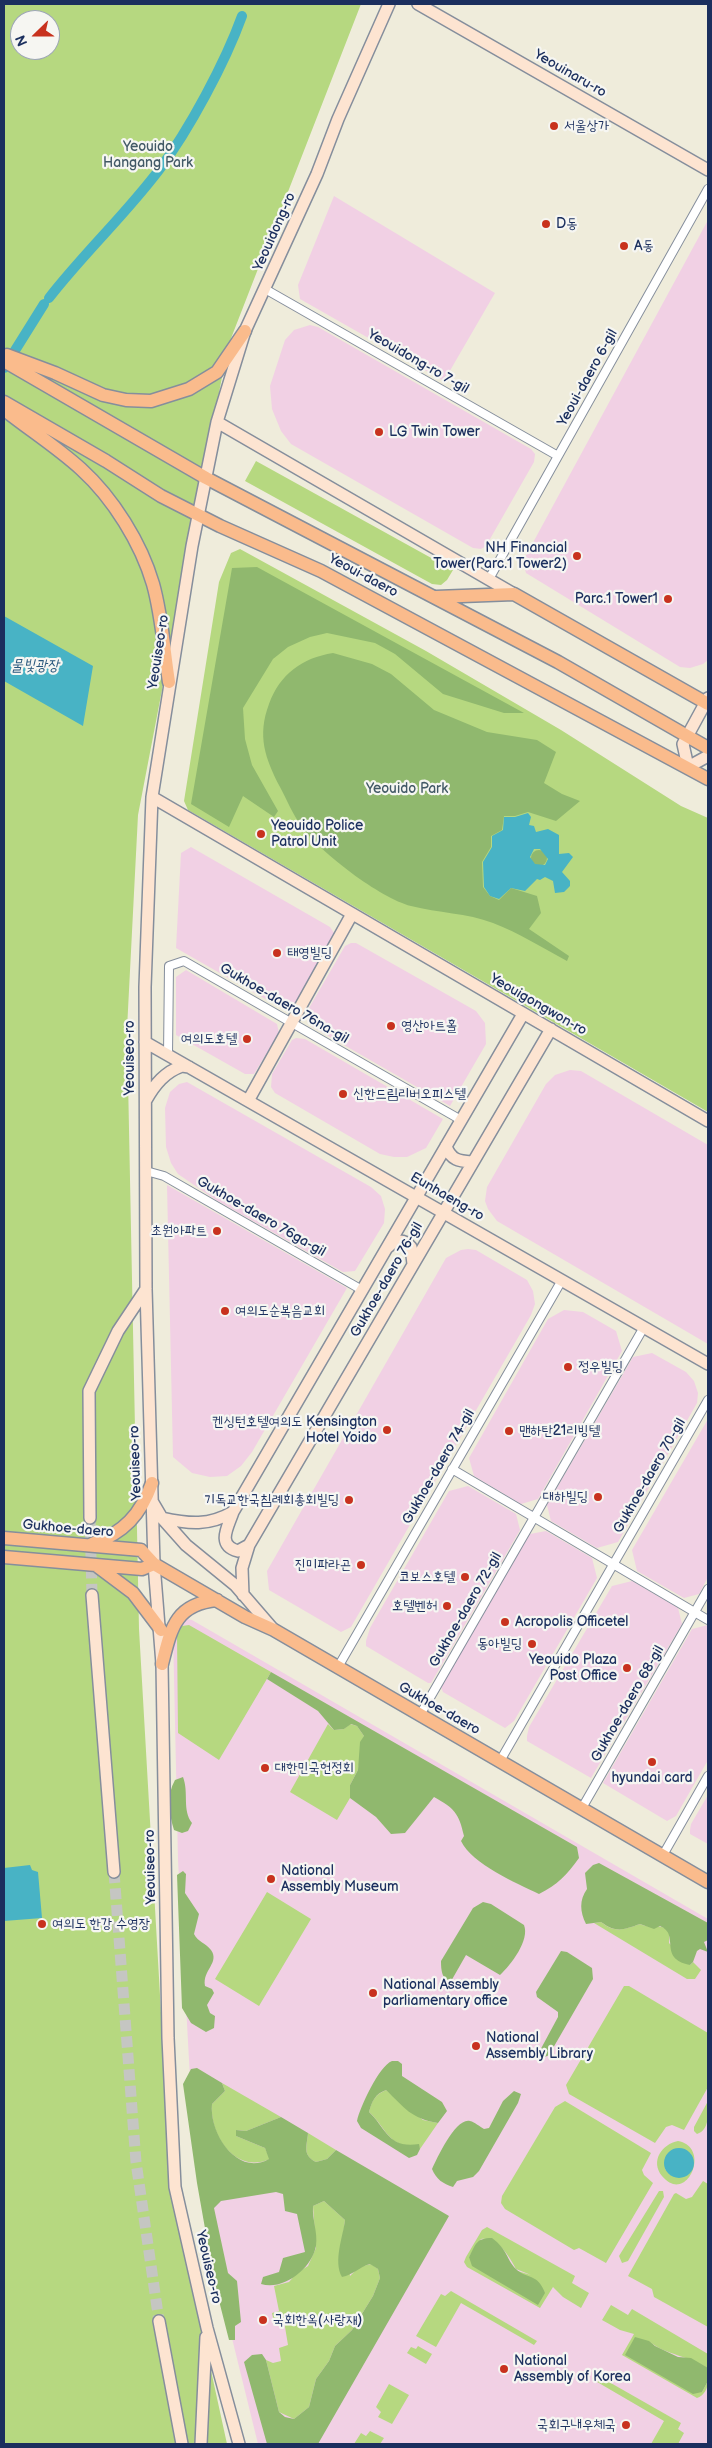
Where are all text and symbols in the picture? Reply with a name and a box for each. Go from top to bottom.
north arrow [10,10,60,60]
text: N [12,32,31,48]
street label: Yeouinaru-ro [531,47,609,101]
place label: 서울상가 [564,118,609,134]
marker: 서울상가 [548,120,560,132]
park label: Yeouido Hangang Park [103,139,193,172]
street label: Yeouidong-ro [250,190,300,274]
place label: D동 [556,216,577,232]
marker: D동 [540,218,552,230]
place label: A동 [634,238,654,254]
marker: A동 [618,240,630,252]
street label: Yeouidong-ro 7-gil [364,326,472,398]
street label: Yeoui-daero 6-gil [554,327,622,429]
place label: LG Twin Tower [389,424,480,440]
marker: LG Twin Tower [373,426,385,438]
place label: NH Financial Tower(Parc.1 Tower2) [433,540,567,572]
marker: NH Financial Tower(Parc.1 Tower2) [571,550,583,562]
street label: Yeoui-daero [325,551,401,601]
place label: Parc.1 Tower1 [575,591,658,607]
marker: Parc.1 Tower1 [662,593,674,605]
street label: Yeouiseo-ro [145,614,173,690]
water label: 물빛광장 [11,657,59,675]
park label: Yeouido Park [366,781,448,797]
place label: Yeouido Police Patrol Unit [271,818,363,850]
marker: Yeouido Police Patrol Unit [255,828,267,840]
place label: 태영빌딩 [287,945,332,961]
marker: 태영빌딩 [271,947,283,959]
street label: Gukhoe-daero 76na-gil [217,960,351,1048]
street label: Yeouigongwon-ro [487,970,589,1040]
place label: 영산아트홀 [401,1018,457,1034]
street label: Yeouiseo-ro [122,1020,138,1096]
marker: 영산아트홀 [385,1020,397,1032]
place label: 여의도호텔 [181,1031,237,1047]
marker: 여의도호텔 [241,1033,253,1045]
place label: 신한드림리버오피스텔 [353,1086,466,1102]
marker: 신한드림리버오피스텔 [337,1088,349,1100]
street label: Eunhaeng-ro [407,1169,487,1225]
street label: Gukhoe-daero 76ga-gil [194,1173,328,1261]
street label: Gukhoe-daero 76-gil [347,1219,427,1341]
place label: 초원아파트 [151,1223,207,1239]
marker: 초원아파트 [211,1225,223,1237]
place label: 여의도순복음교회 [235,1303,325,1319]
marker: 여의도순복음교회 [219,1305,231,1317]
place label: 정우빌딩 [578,1359,623,1375]
marker: 정우빌딩 [562,1361,574,1373]
street label: Gukhoe-daero 74-gil [399,1406,479,1528]
place label: 켄싱턴호텔여의도 Kensington Hotel Yoido [212,1414,377,1446]
street label: Gukhoe-daero 70-gil [610,1416,690,1536]
place label: 맨하탄21리빙텔 [519,1423,600,1439]
marker: 켄싱턴호텔여의도 Kensington Hotel Yoido [381,1424,393,1436]
street label: Yeouiseo-ro [126,1425,146,1501]
marker: 맨하탄21리빙텔 [503,1425,515,1437]
place label: 대하빌딩 [543,1489,588,1505]
marker: 대하빌딩 [592,1491,604,1503]
place label: 기독교한국침례회총회빌딩 [204,1492,339,1508]
marker: 기독교한국침례회총회빌딩 [343,1494,355,1506]
street label: Gukhoe-daero [22,1517,114,1541]
street label: Gukhoe-daero 72-gil [426,1550,506,1670]
place label: 진미파라곤 [295,1557,351,1573]
marker: 진미파라곤 [355,1559,367,1571]
place label: 코보스호텔 [399,1569,455,1585]
marker: 코보스호텔 [459,1571,471,1583]
place label: 호텔벤허 [392,1598,437,1614]
marker: 호텔벤허 [441,1600,453,1612]
place label: Acropolis Officetel [515,1614,628,1630]
marker: Acropolis Officetel [499,1616,511,1628]
place label: 동아빌딩 [477,1636,522,1652]
marker: 동아빌딩 [526,1638,538,1650]
street label: Gukhoe-daero 68-gil [588,1643,668,1765]
place label: Yeouido Plaza Post Office [529,1652,617,1684]
marker: Yeouido Plaza Post Office [621,1662,633,1674]
street label: Gukhoe-daero [395,1679,483,1739]
marker: hyundai card [646,1756,658,1768]
place label: 대한민국헌정회 [275,1760,354,1776]
marker: 대한민국헌정회 [259,1762,271,1774]
place label: hyundai card [612,1770,692,1786]
street label: Yeouiseo-ro [142,1829,160,1905]
place label: National Assembly Museum [281,1863,399,1895]
marker: National Assembly Museum [265,1873,277,1885]
place label: 여의도 한강 수영장 [52,1916,150,1932]
marker: 여의도 한강 수영장 [36,1918,48,1930]
place label: National Assembly parliamentary office [383,1977,508,2010]
marker: National Assembly parliamentary office [367,1987,379,1999]
place label: National Assembly Library [486,2030,593,2062]
marker: National Assembly Library [470,2040,482,2052]
street label: Yeouiseo-ro [191,2228,225,2306]
place label: 국회한옥(사랑재) [273,2312,362,2328]
marker: 국회한옥(사랑재) [257,2314,269,2326]
place label: National Assembly of Korea [514,2353,631,2386]
marker: National Assembly of Korea [498,2363,510,2375]
place label: 국회구내우체국 [537,2417,616,2433]
marker: 국회구내우체국 [620,2419,632,2431]

